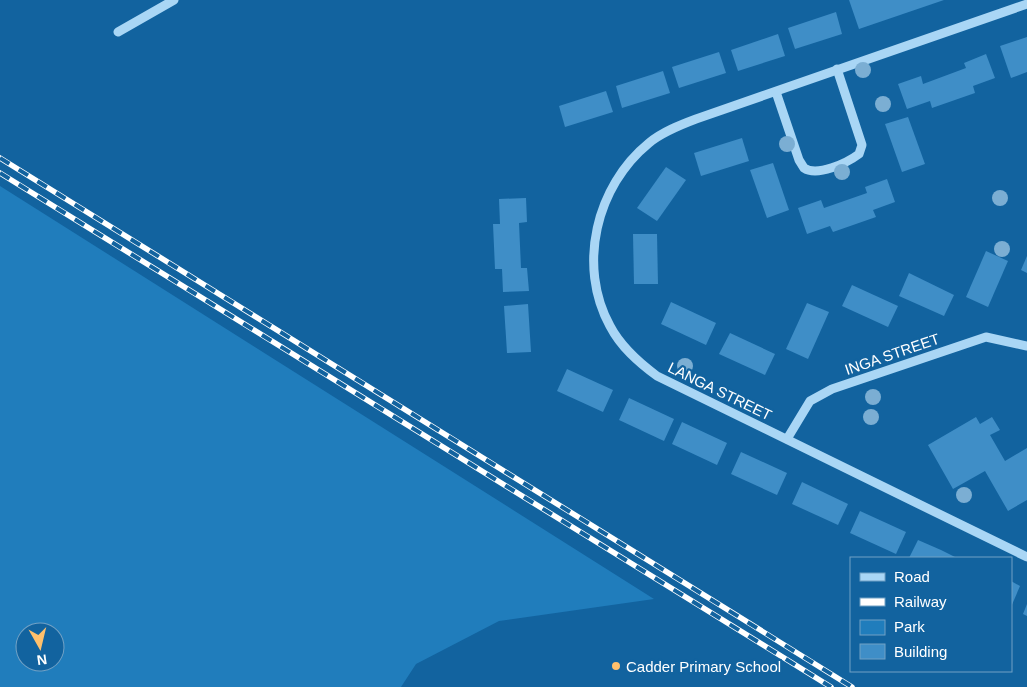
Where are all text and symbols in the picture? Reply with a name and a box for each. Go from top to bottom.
street label: INGA STREET [842,330,942,378]
street label: LANGA STREET [665,359,775,423]
legend [850,557,1012,672]
text: Road [894,568,930,585]
text: Railway [894,593,947,610]
text: Park [894,618,925,635]
north arrow [15,622,65,672]
text: Building [894,643,947,660]
text: N [36,651,48,669]
place label: Cadder Primary School [626,658,781,675]
marker: Cadder Primary School [610,660,622,672]

